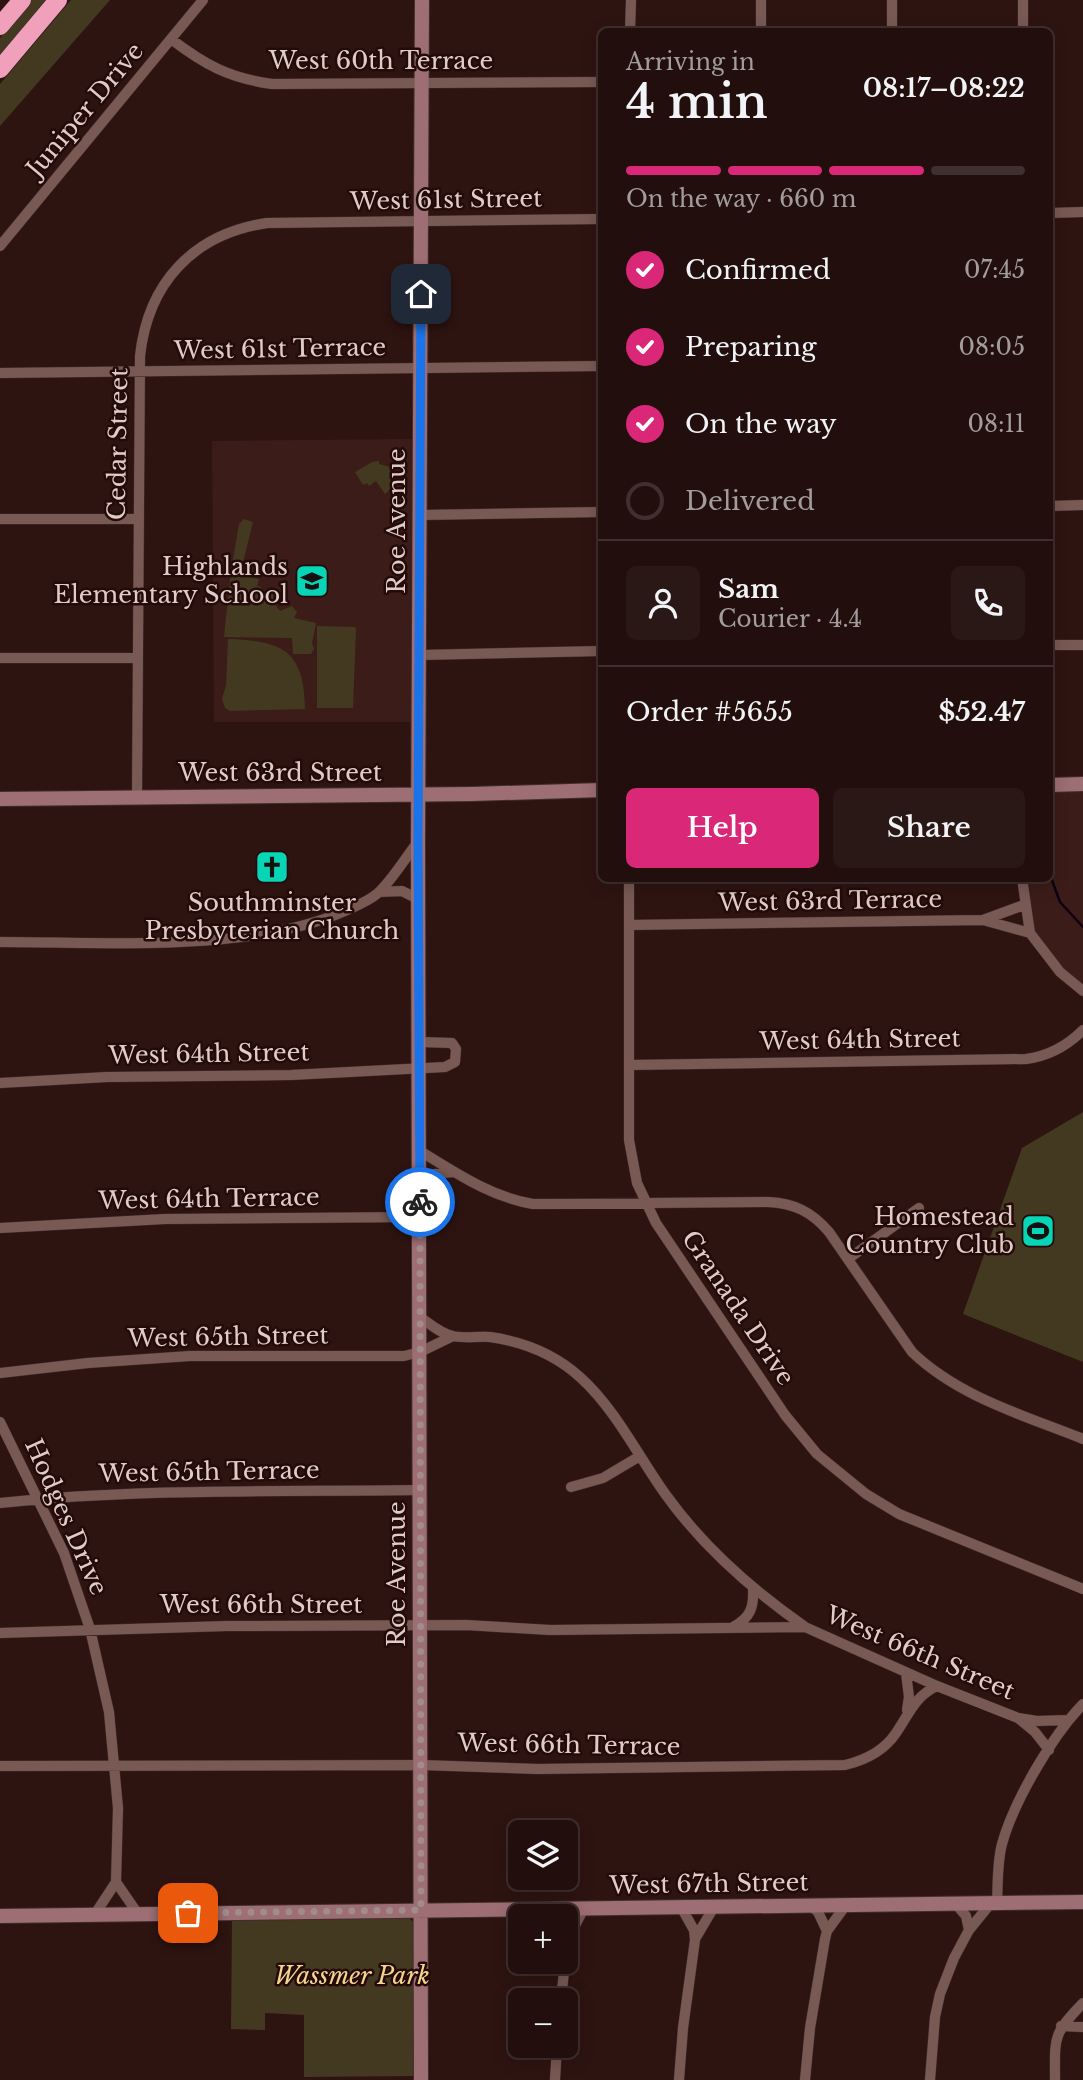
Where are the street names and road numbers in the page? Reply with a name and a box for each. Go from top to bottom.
street label: Juniper Drive [18,37,149,185]
street label: West 60th Terrace [268,46,493,75]
street label: West 61st Street [349,183,542,216]
street label: West 61st Terrace [173,332,386,365]
street label: Cedar Street [102,368,133,520]
street label: Roe Avenue [382,448,411,594]
street label: West 63rd Street [177,758,382,787]
street label: West 63rd Terrace [717,884,942,917]
street label: West 64th Street [758,1023,961,1056]
street label: West 64th Street [107,1037,310,1070]
street label: West 64th Terrace [97,1182,320,1215]
street label: Granada Drive [676,1225,801,1391]
street label: West 65th Street [126,1320,329,1353]
street label: Hodges Drive [19,1434,114,1599]
street label: West 65th Terrace [97,1455,320,1488]
street label: Roe Avenue [382,1501,411,1647]
street label: West 66th Street [159,1590,362,1619]
street label: West 66th Street [820,1599,1019,1705]
street label: West 66th Terrace [456,1728,681,1761]
street label: West 67th Street [608,1867,809,1900]

